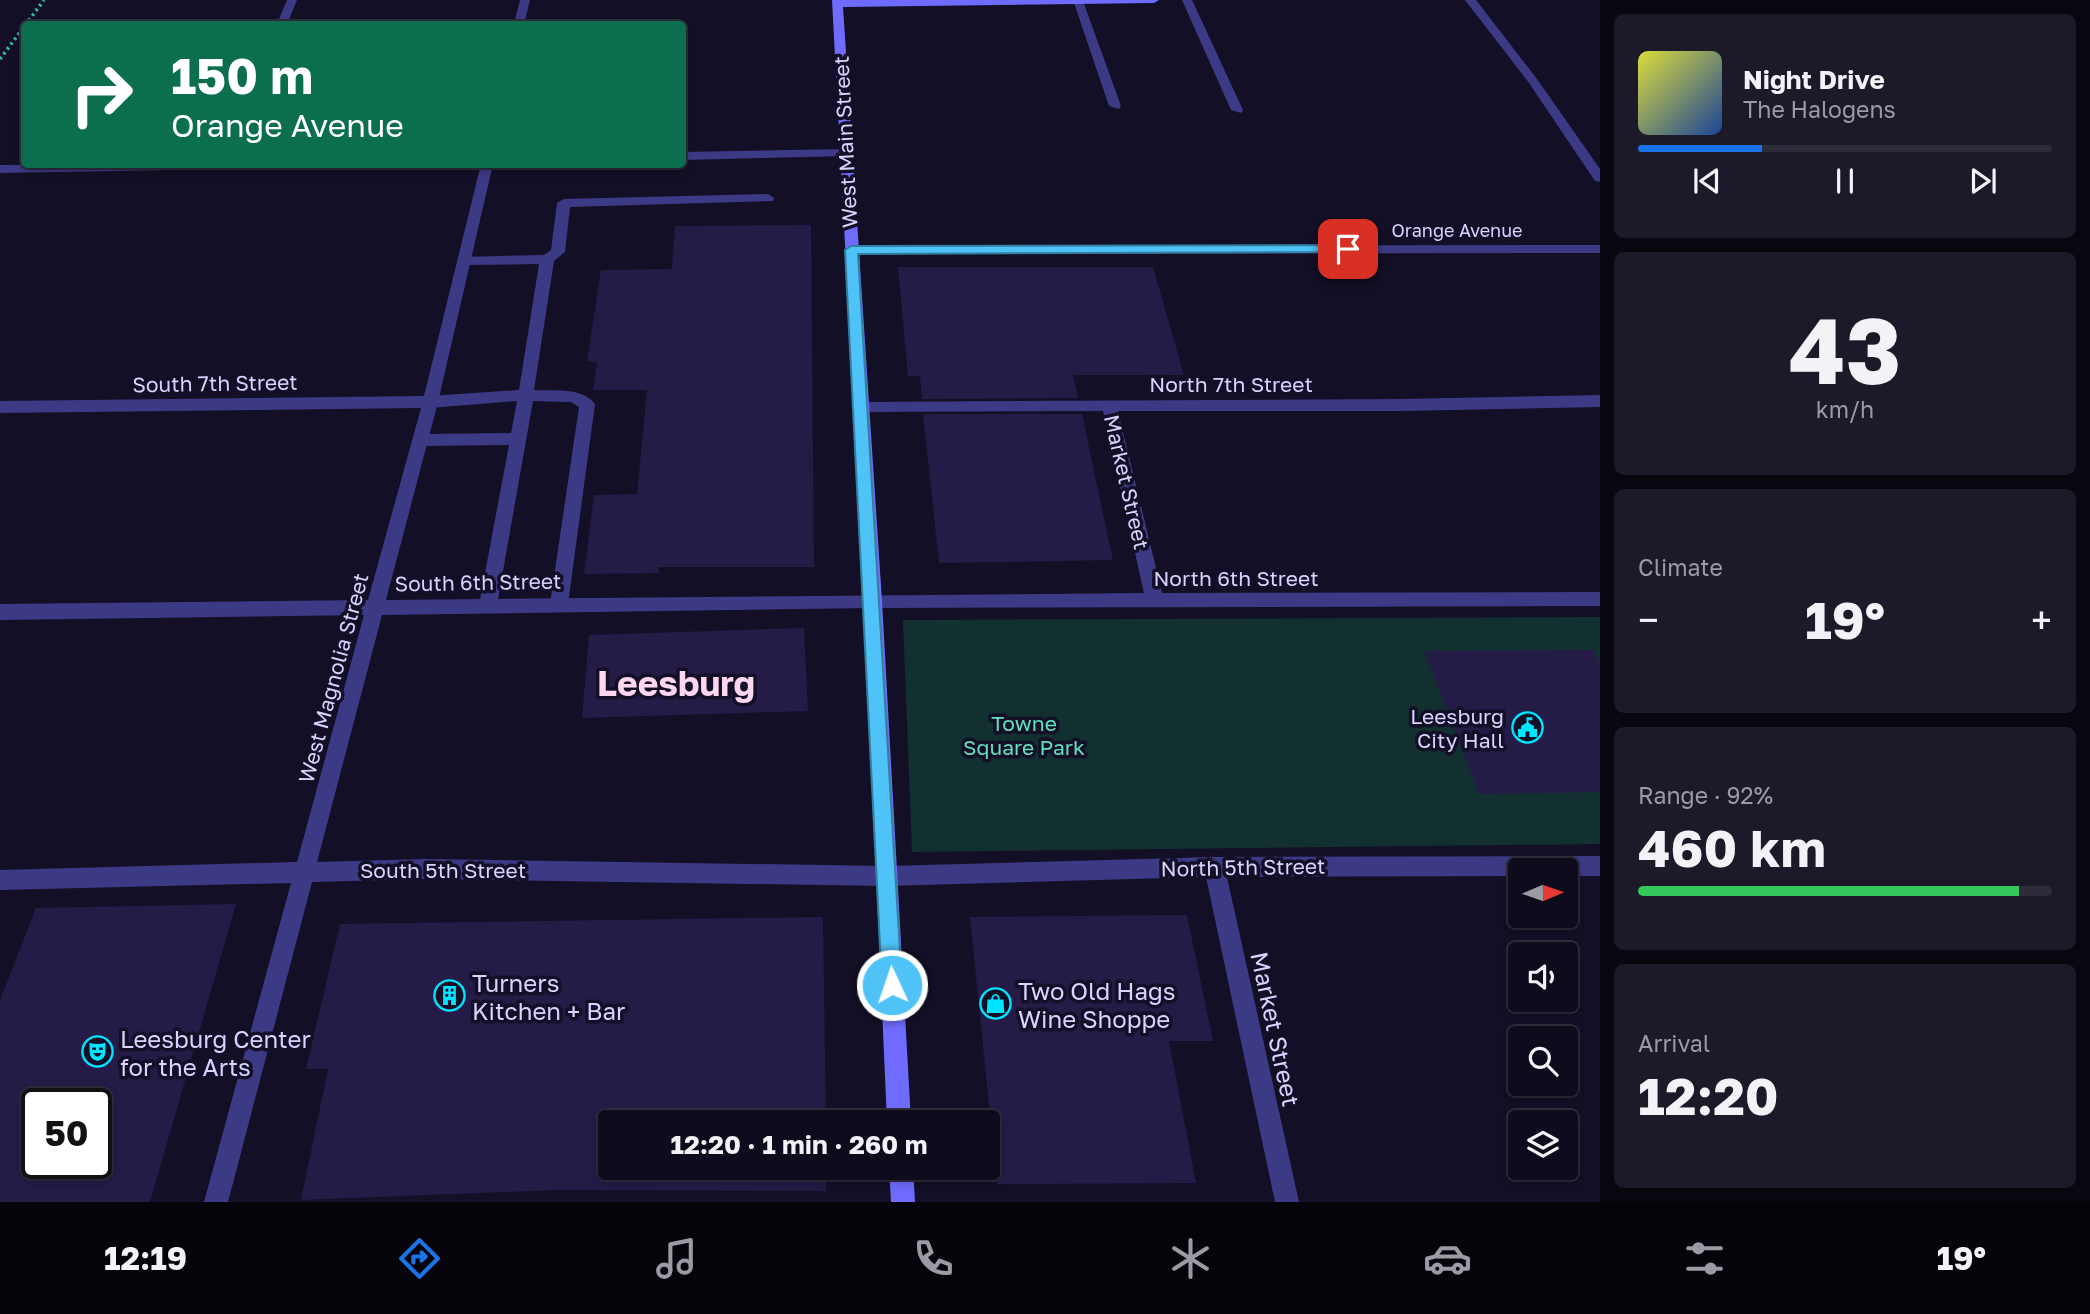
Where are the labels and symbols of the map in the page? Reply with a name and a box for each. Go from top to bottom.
street label: West Main Street [828,55,862,229]
pin [1318,219,1378,279]
street label: Orange Avenue [1392,219,1522,241]
street label: South 7th Street [132,369,298,397]
street label: North 7th Street [1149,371,1313,397]
street label: Market Street [1099,412,1155,552]
street label: North 6th Street [1153,565,1319,591]
street label: South 6th Street [394,568,562,596]
street label: West Magnolia Street [292,570,374,786]
district label: Leesburg [597,662,755,704]
place label: Leesburg City Hall [1410,703,1504,753]
park label: Towne Square Park [963,710,1085,760]
public building icon: Leesburg City Hall [1510,711,1544,745]
street label: North 5th Street [1160,853,1326,881]
street label: South 5th Street [360,857,526,883]
north arrow [1508,858,1578,928]
position arrow [855,948,929,1022]
street label: Market Street [1245,949,1307,1109]
place label: Turners Kitchen + Bar [472,968,625,1025]
place label: Two Old Hags Wine Shoppe [1018,976,1176,1033]
building icon: Turners Kitchen + Bar [432,979,466,1013]
shop icon: Two Old Hags Wine Shoppe [978,987,1012,1021]
place label: Leesburg Center for the Arts [120,1024,311,1081]
theatre icon: Leesburg Center for the Arts [80,1035,114,1069]
speed limit sign: 50 [21,1088,112,1179]

